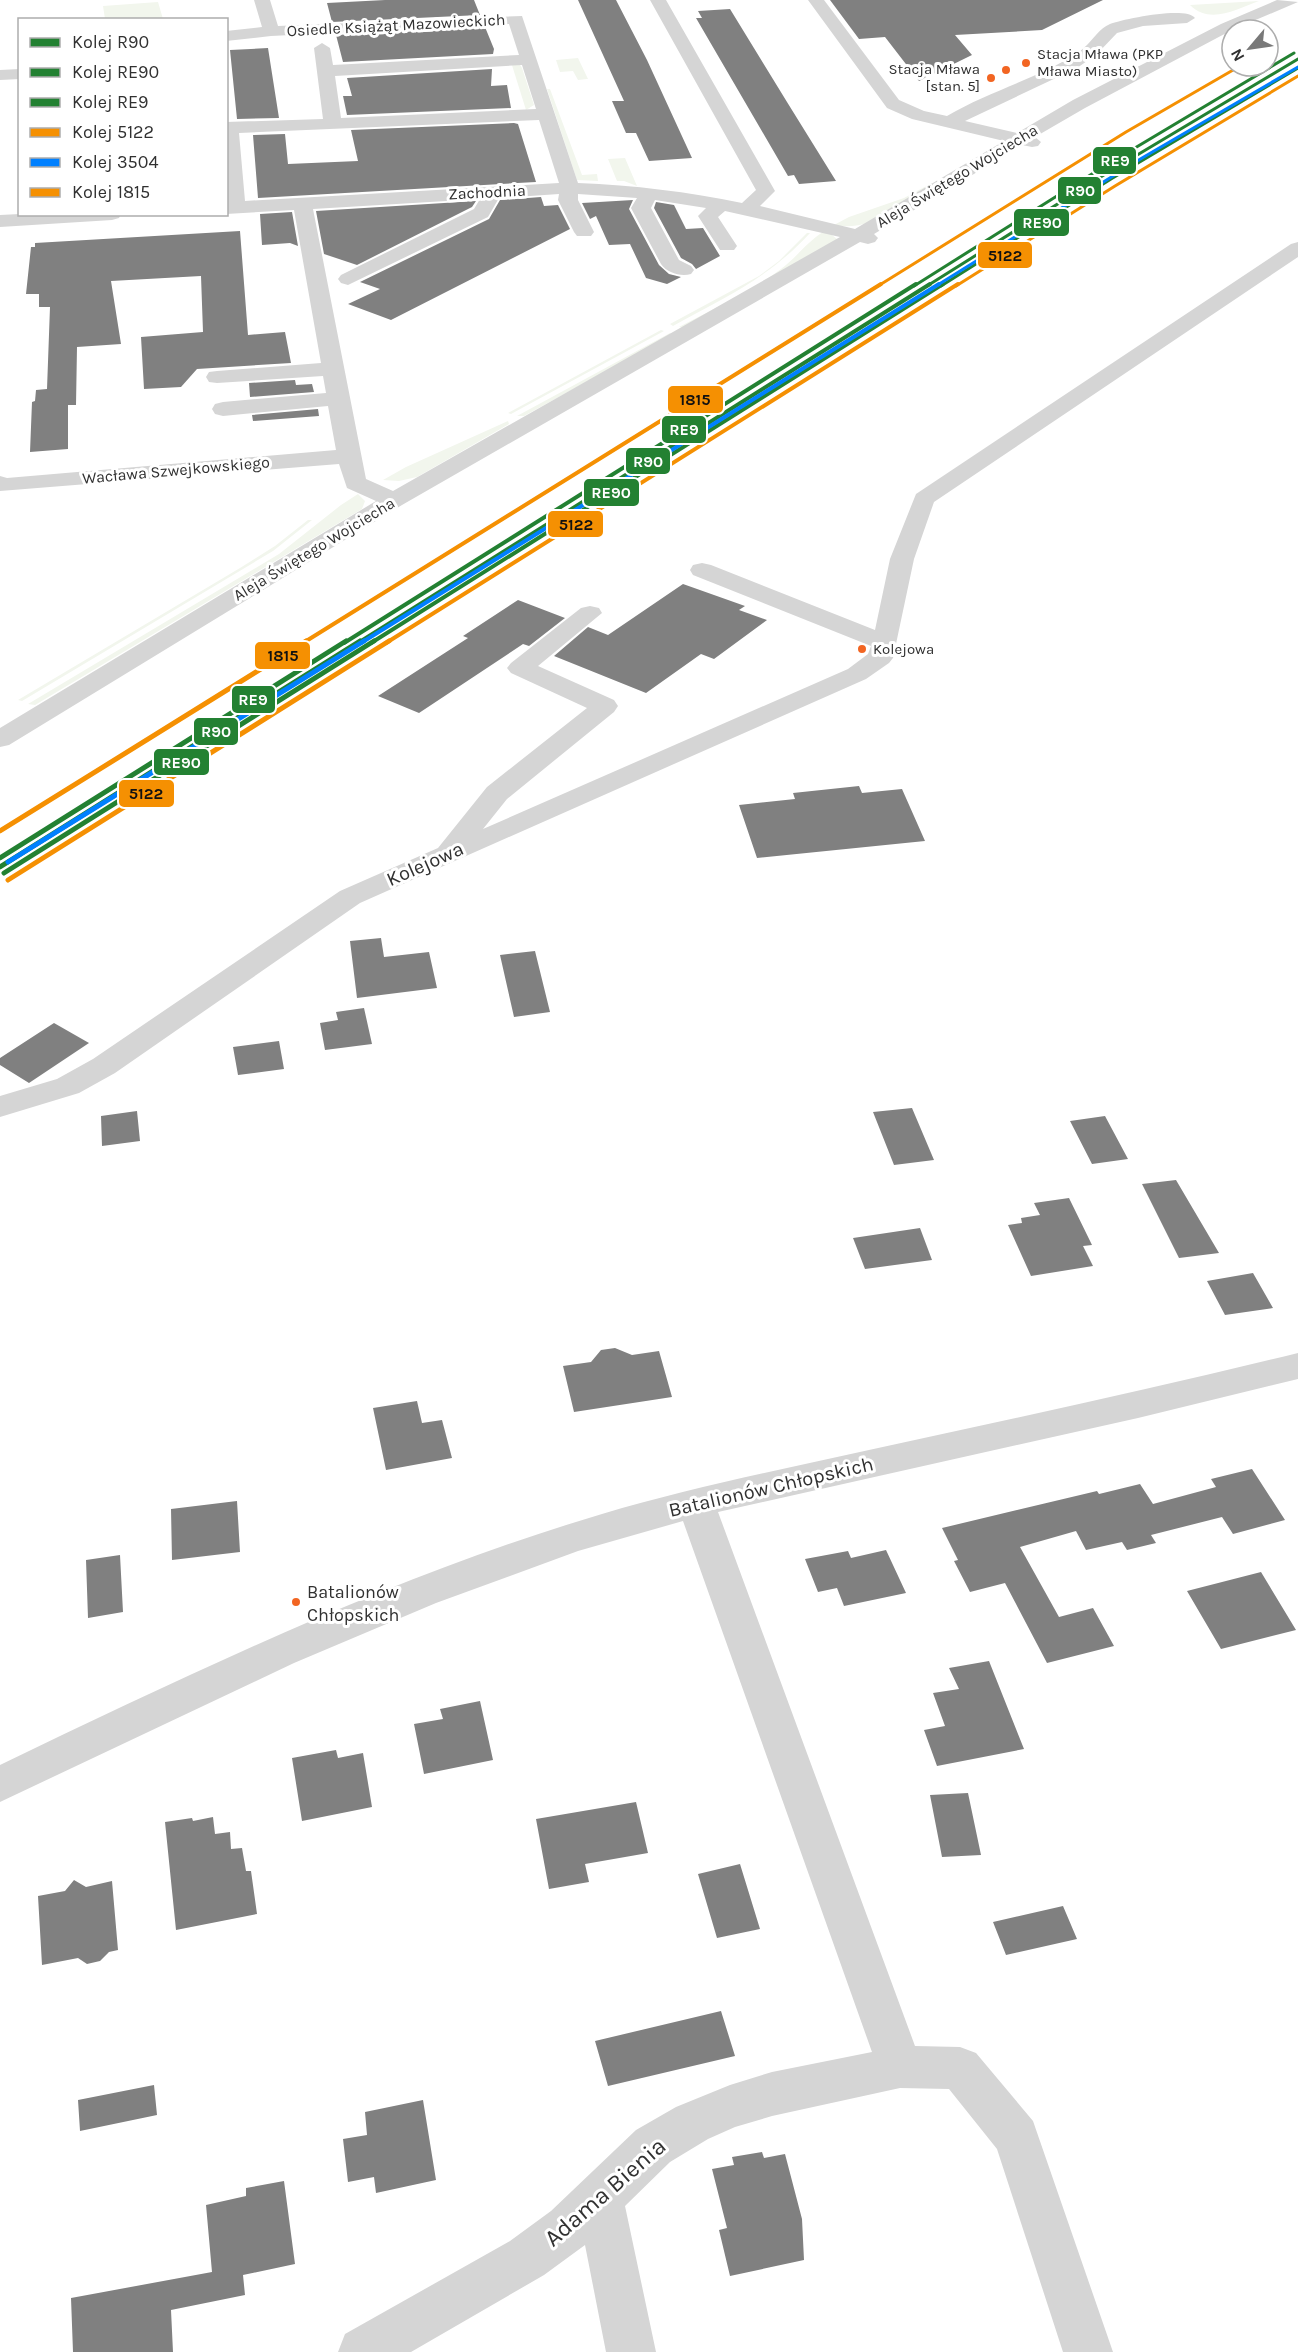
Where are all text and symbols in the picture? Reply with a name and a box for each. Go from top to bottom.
street label: Osiedle Książąt Mazowieckich [286,10,506,40]
legend [18,18,228,216]
north arrow [1220,18,1280,78]
text: Kolej R90 [72,31,149,53]
place label: Stacja Mława (PKP Mława Miasto) [1037,45,1163,80]
text: N [1226,45,1248,65]
marker: Stacja Mława (PKP Mława Miasto) [1020,57,1032,69]
place label: Stacja Mława [stan. 5] [888,60,980,95]
text: Kolej RE90 [72,61,159,83]
unlabelled marker [1000,64,1012,76]
marker: Stacja Mława [stan. 5] [985,72,997,84]
text: Kolej RE9 [72,91,149,113]
street label: Aleja Świętego Wojciecha [873,120,1041,232]
text: Kolej 5122 [72,121,154,143]
line badge: RE9 [1092,146,1137,175]
text: Kolej 3504 [72,151,159,173]
text: RE9 [1100,151,1130,170]
line badge: R90 [1057,176,1102,205]
street label: Zachodnia [448,180,526,204]
text: Kolej 1815 [72,181,150,203]
text: R90 [1065,181,1095,200]
line badge: RE90 [1013,208,1070,237]
text: RE90 [1022,213,1062,232]
line badge: 5122 [977,241,1033,269]
text: 5122 [988,246,1022,265]
line badge: 1815 [667,385,724,414]
text: 1815 [679,390,711,409]
line badge: RE9 [661,415,707,444]
text: RE9 [669,420,699,439]
line badge: R90 [625,447,671,475]
street label: Wacława Szwejkowskiego [82,452,270,488]
text: R90 [633,452,663,471]
line badge: RE90 [583,478,640,507]
text: RE90 [591,483,631,502]
street label: Aleja Świętego Wojciecha [230,493,398,605]
line badge: 5122 [547,510,604,538]
text: 5122 [559,515,593,534]
place label: Kolejowa [873,640,934,658]
line badge: 1815 [254,641,311,670]
marker: Kolejowa [856,643,868,655]
text: 1815 [267,646,299,665]
line badge: RE9 [231,685,276,714]
text: RE9 [238,690,268,709]
line badge: R90 [193,717,239,746]
text: R90 [201,722,231,741]
line badge: RE90 [153,748,210,776]
text: RE90 [161,753,201,772]
line badge: 5122 [118,779,175,808]
text: 5122 [129,784,163,803]
street label: Kolejowa [383,837,467,891]
street label: Batalionów Chłopskich [666,1452,876,1522]
place label: Batalionów Chłopskich [307,1581,399,1626]
marker: Batalionów Chłopskich [290,1596,302,1608]
street label: Adama Bienia [539,2132,671,2252]

